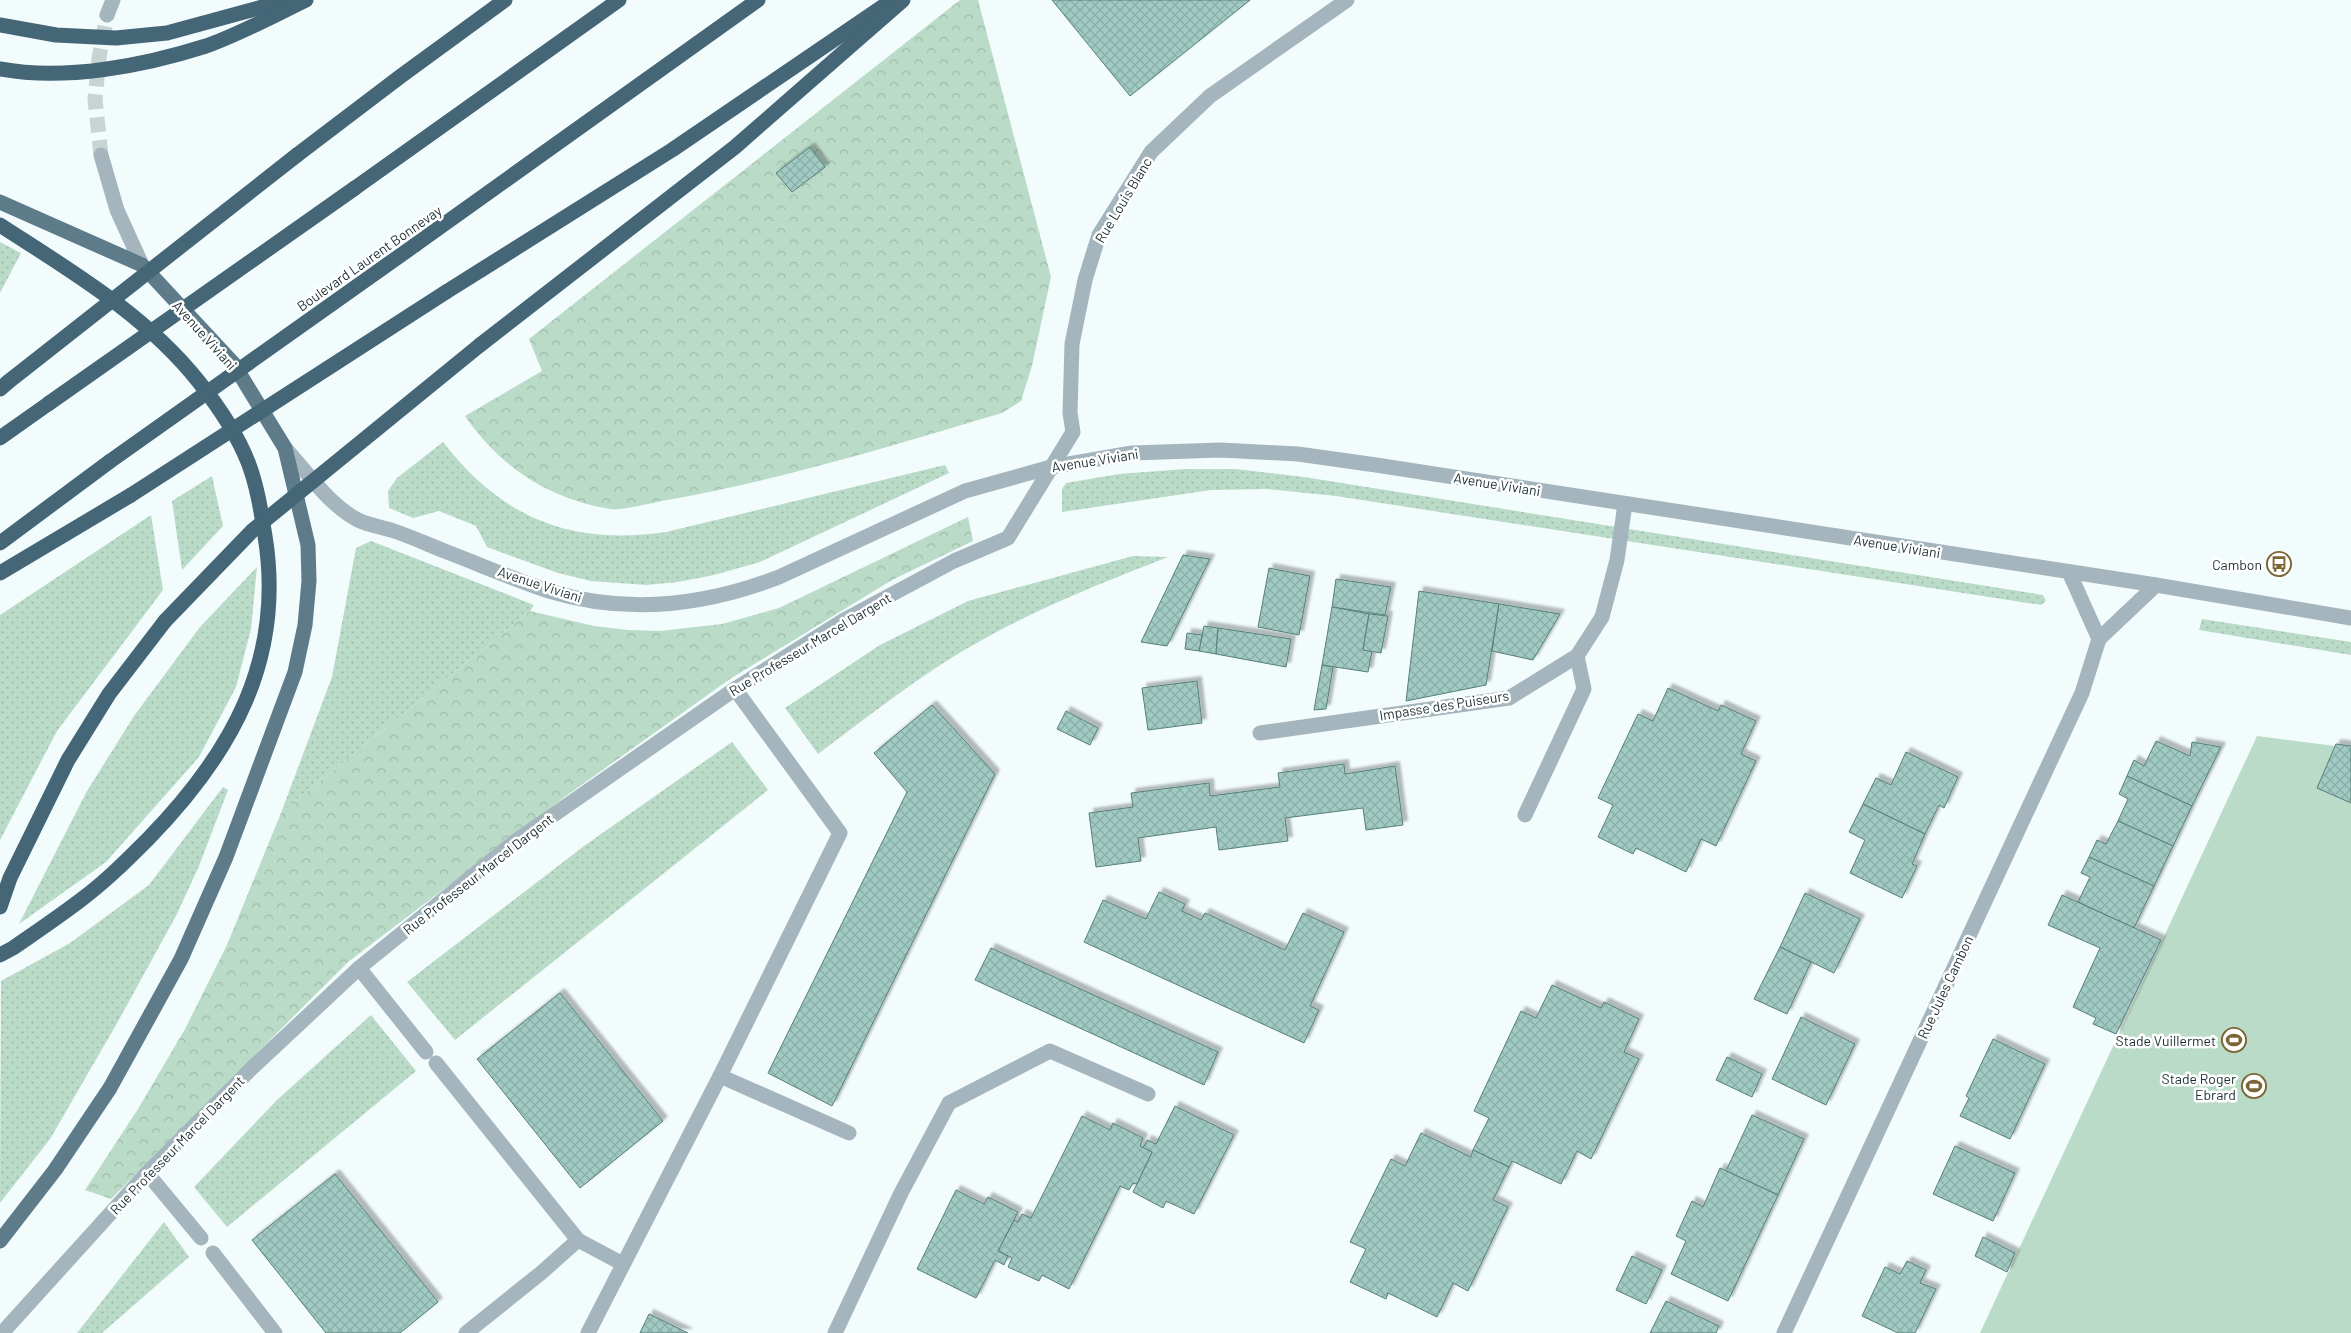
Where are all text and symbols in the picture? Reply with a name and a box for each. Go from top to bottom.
street label: Rue Louis Blanc [1091,154,1155,246]
street label: Boulevard Laurent Bonnevay [293,201,445,315]
street label: Avenue Viviani [169,297,241,373]
street label: Avenue Viviani [1050,445,1140,475]
street label: Avenue Viviani [1452,469,1542,499]
street label: Avenue Viviani [1852,531,1942,561]
bus stop icon: Cambon [2266,551,2292,577]
place label: Cambon [2212,556,2262,573]
street label: Avenue Viviani [496,562,584,606]
street label: Rue Professeur Marcel Dargent [726,589,894,699]
street label: Impasse des Puiseurs [1378,686,1510,724]
street label: Rue Professeur Marcel Dargent [399,810,557,938]
street label: Rue Jules Cambon [1914,933,1976,1041]
sports icon: Stade Vuillermet [2221,1027,2247,1053]
place label: Stade Vuillermet [2116,1032,2216,1049]
place label: Stade Roger Ebrard [2161,1070,2236,1103]
street label: Rue Professeur Marcel Dargent [106,1072,248,1218]
sports icon: Stade Roger Ebrard [2241,1073,2267,1099]

